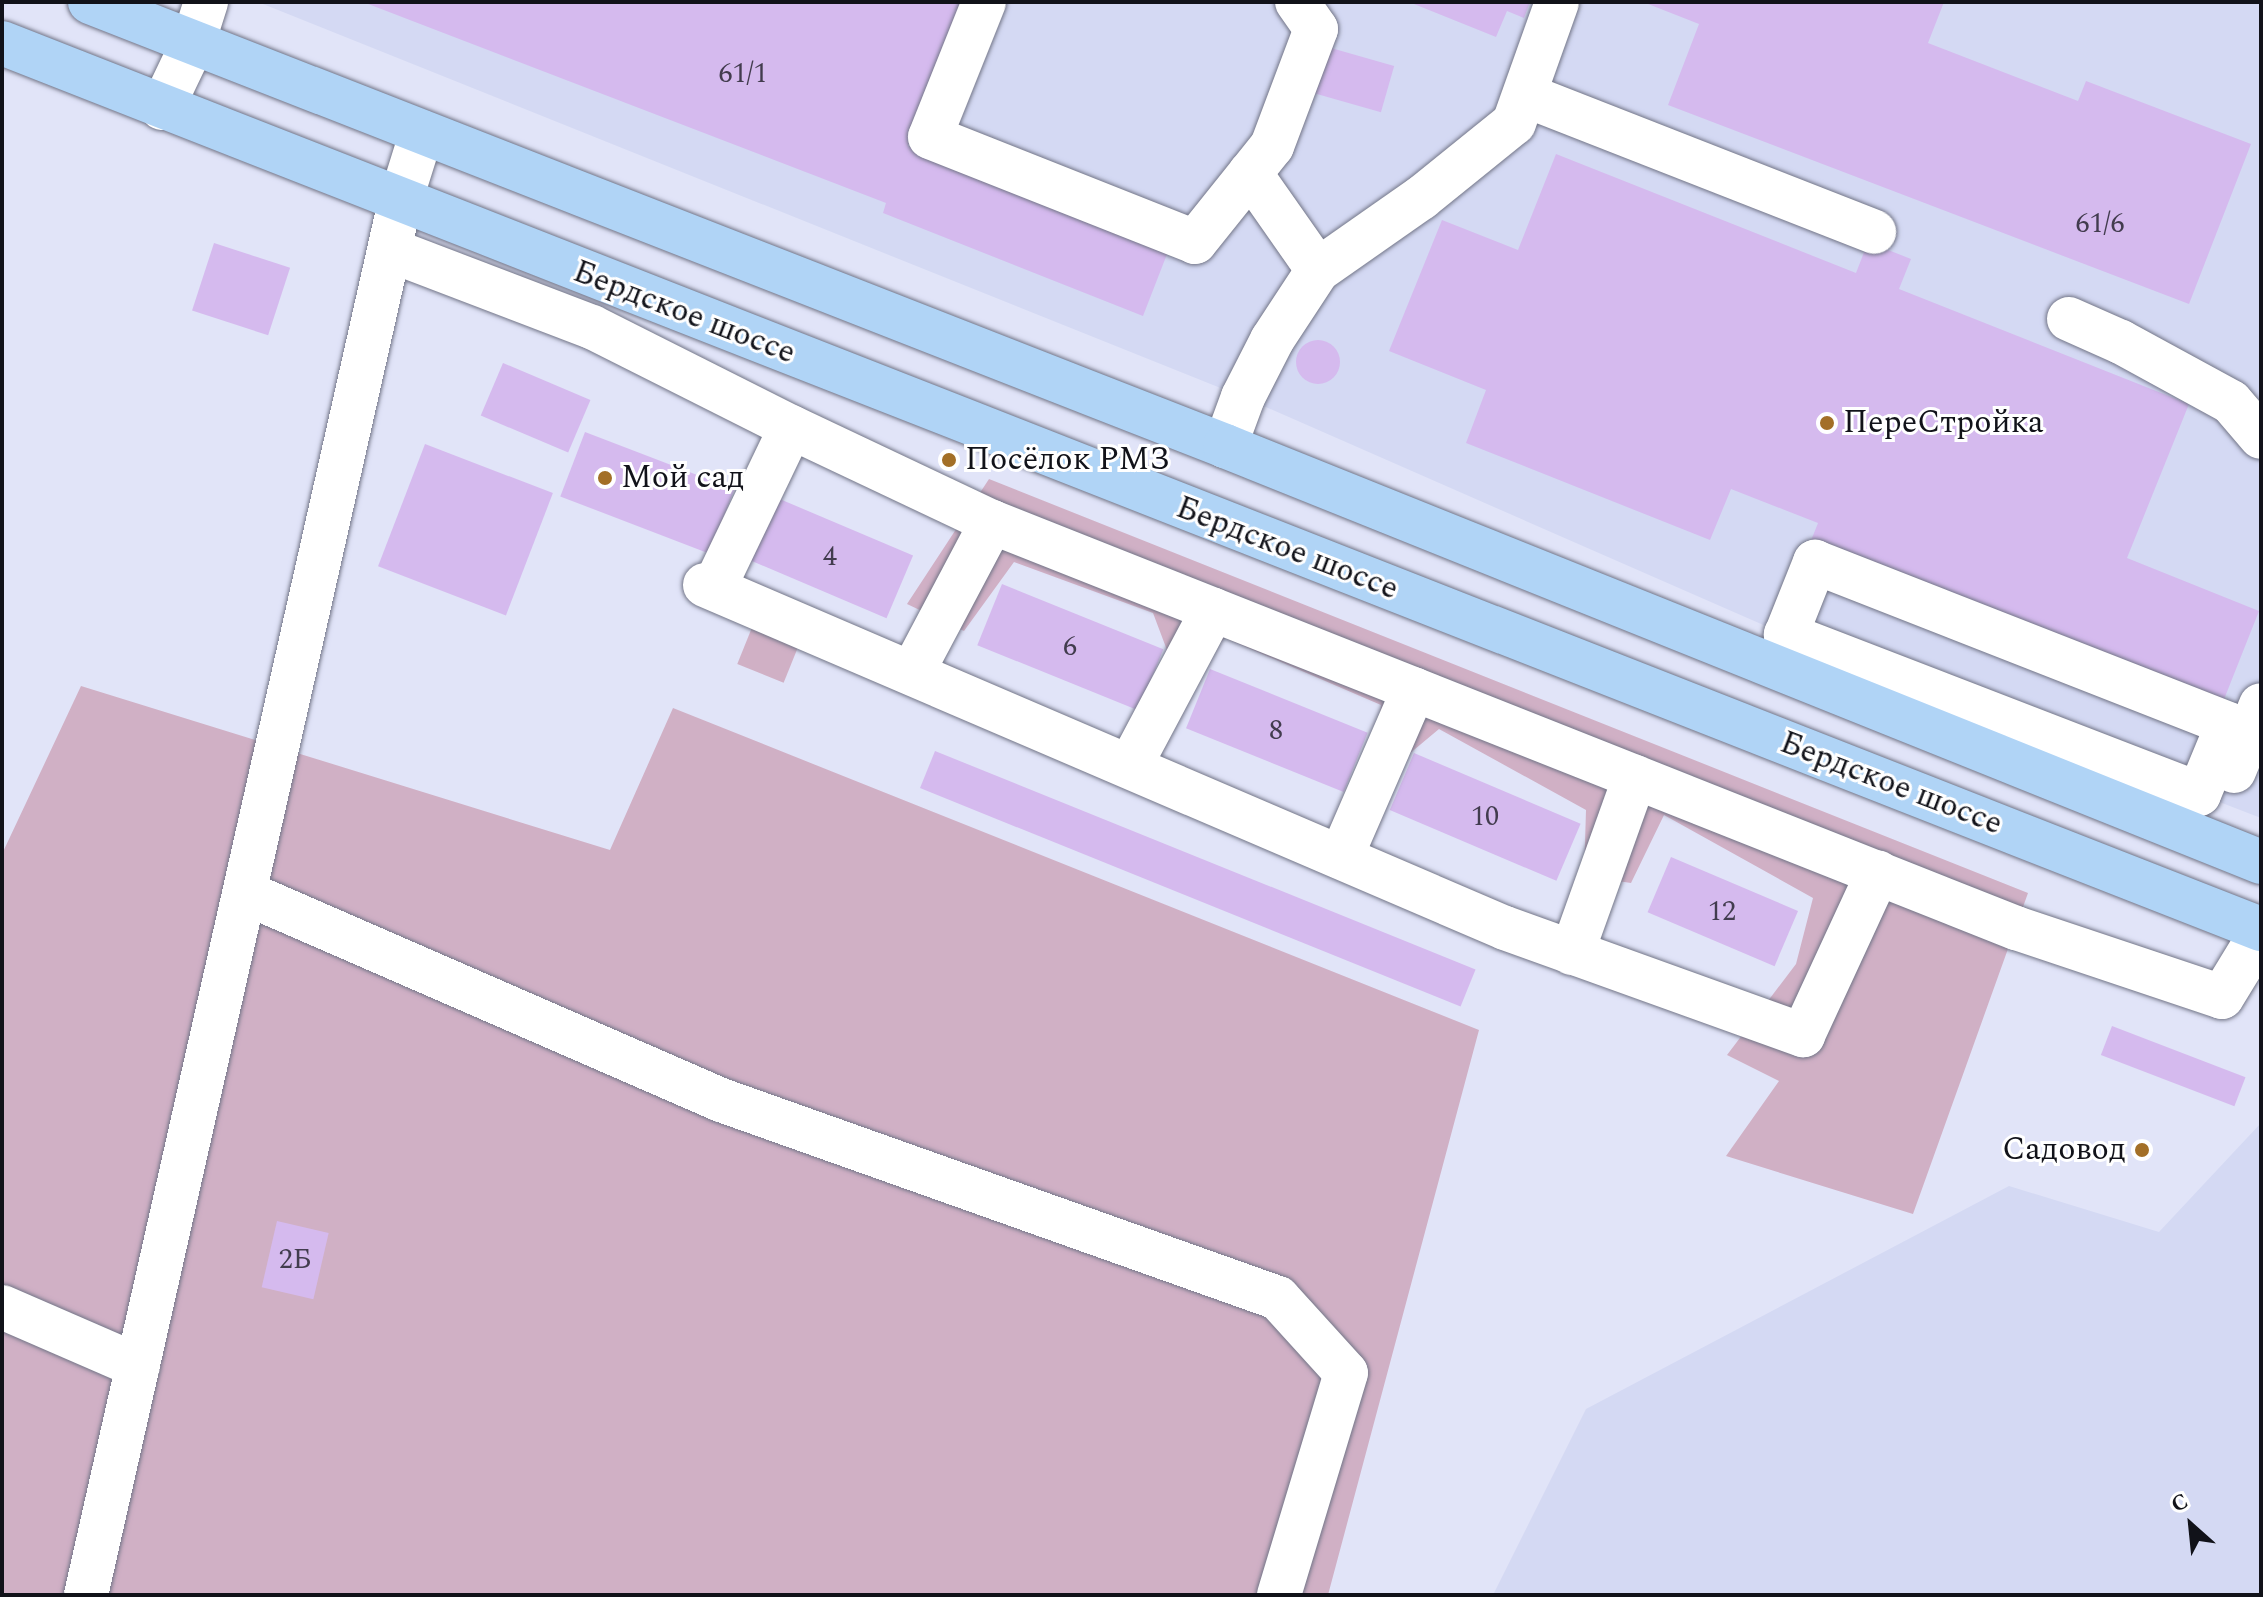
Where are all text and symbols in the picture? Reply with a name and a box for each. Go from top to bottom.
house number: 61/1 [719,57,767,91]
house number: 61/6 [2076,207,2124,241]
street label: Бердское шоссе [567,253,801,373]
place label: ПереСтройка [1843,404,2044,442]
marker: ПереСтройка [1818,414,1836,432]
place label: Посёлок РМЗ [965,441,1170,479]
marker: Посёлок РМЗ [940,451,958,469]
place label: Мой сад [621,459,744,497]
marker: Мой сад [596,469,614,487]
street label: Бердское шоссе [1170,489,1404,609]
house number: 4 [823,540,837,574]
house number: 6 [1063,630,1077,664]
house number: 8 [1269,714,1283,748]
street label: Бердское шоссе [1774,724,2008,844]
house number: 10 [1471,800,1499,834]
house number: 12 [1708,895,1736,929]
place label: Садовод [2002,1131,2126,1169]
marker: Садовод [2133,1141,2151,1159]
house number: 2Б [279,1243,311,1277]
north arrow [2151,1485,2231,1565]
text: С [2165,1485,2194,1521]

